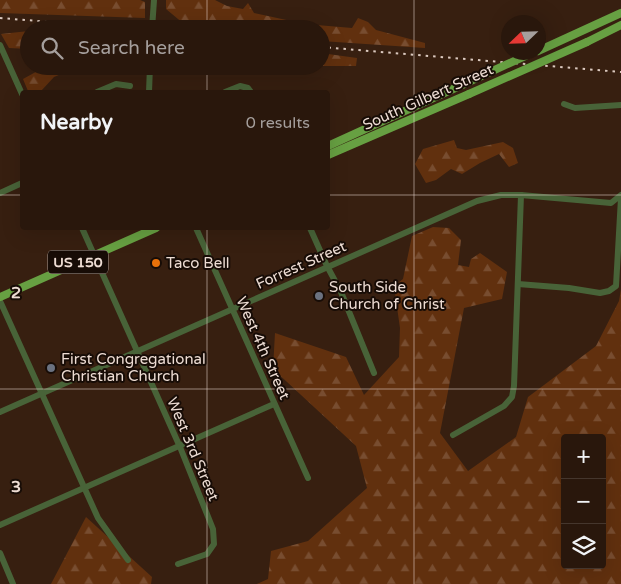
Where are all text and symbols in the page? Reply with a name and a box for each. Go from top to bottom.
north arrow [501,15,546,60]
search box [20,20,330,75]
icon: search [38,34,66,62]
text: Search here [78,37,185,59]
street label: South Gilbert Street [360,60,496,134]
text: Nearby [40,110,113,135]
text: 0 results [246,113,310,133]
street label: Forrest Street [253,237,349,293]
road number: US 150 [48,250,108,274]
place label: Taco Bell [166,254,230,272]
marker: Taco Bell [150,257,162,269]
place label: South Side Church of Christ [329,278,445,313]
text: 2 [11,283,21,303]
marker: South Side Church of Christ [313,290,325,302]
street label: West 4th Street [232,294,294,403]
place label: First Congregational Christian Church [61,350,206,385]
marker: First Congregational Christian Church [45,362,57,374]
street label: West 3rd Street [163,394,223,504]
map controls [561,434,606,569]
button: + [561,434,606,479]
text: 3 [11,477,21,497]
button: − [561,479,606,524]
button: layers [561,524,606,569]

